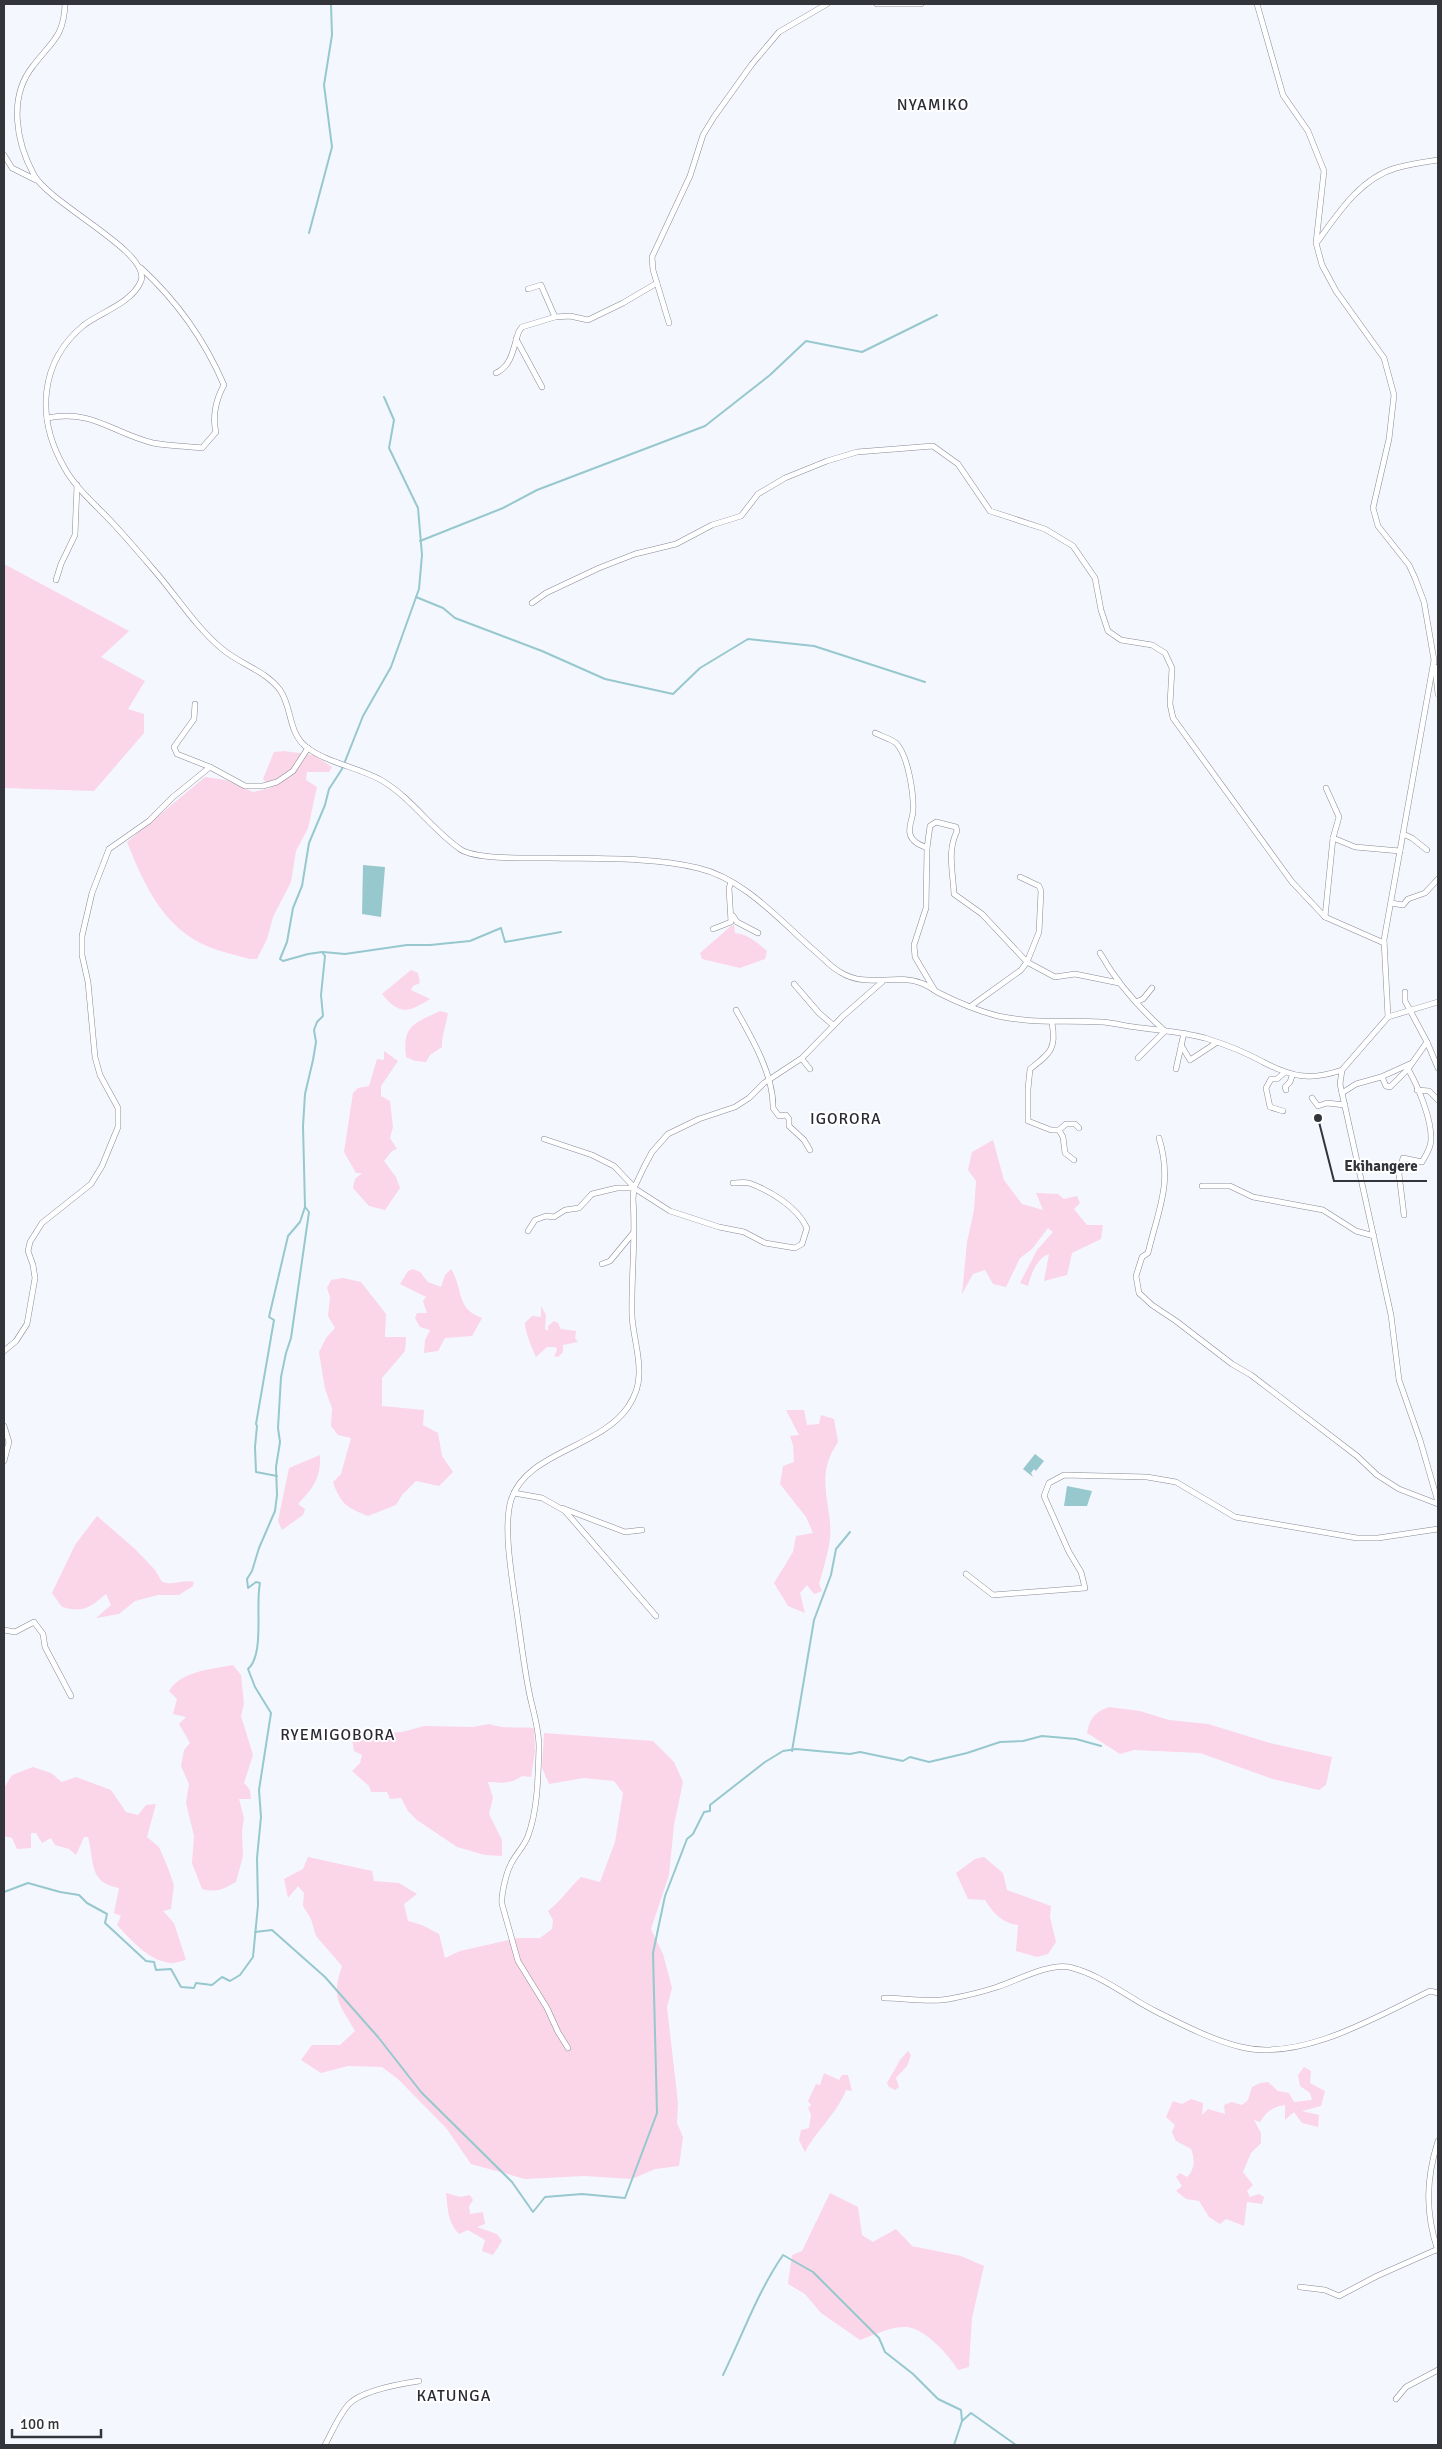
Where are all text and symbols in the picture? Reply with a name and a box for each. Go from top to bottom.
district label: NYAMIKO [897,95,969,115]
district label: IGORORA [810,1109,882,1129]
callout: Ekihangere [1334,1151,1427,1181]
text: Ekihangere [1344,1157,1418,1175]
district label: RYEMIGOBORA [280,1725,396,1745]
district label: KATUNGA [417,2386,491,2406]
scale bar [12,2406,101,2438]
text: 100 m [20,2415,60,2433]

